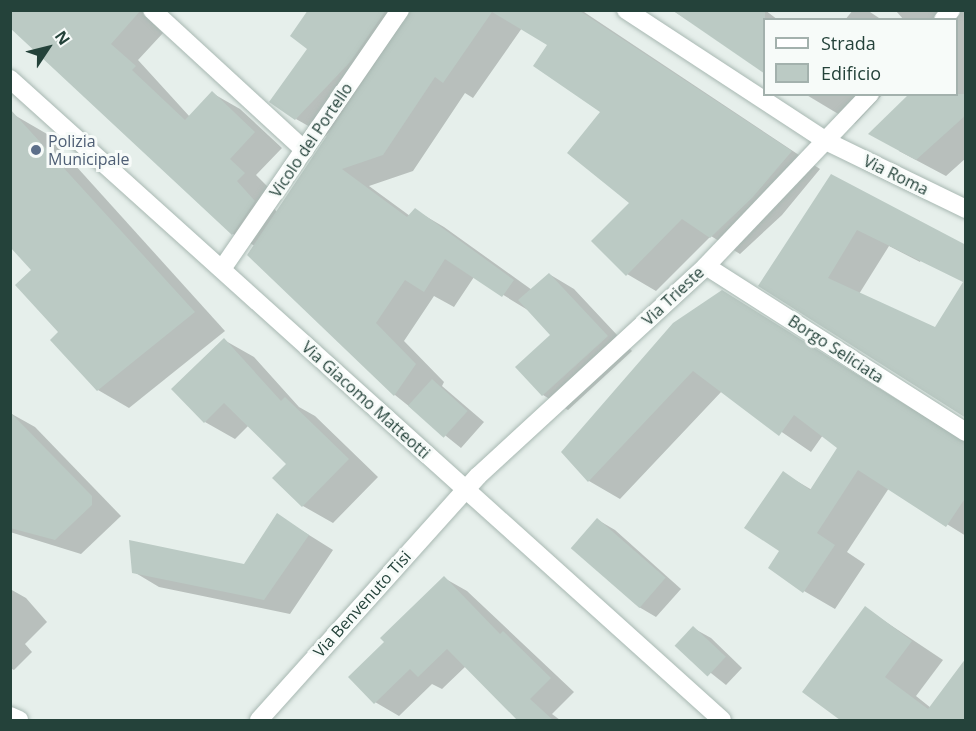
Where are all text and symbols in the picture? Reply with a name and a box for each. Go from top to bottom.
north arrow [18,18,78,78]
legend [763,18,958,96]
text: N [50,26,75,49]
text: Strada [821,31,876,55]
text: Edificio [821,61,881,85]
street label: Vicolo del Portello [266,79,356,201]
place label: Polizia Municipale [48,131,129,169]
marker: Polizia Municipale [29,143,43,157]
street label: Via Roma [860,151,932,199]
street label: Via Trieste [638,263,708,329]
street label: Borgo Seliciata [785,311,887,387]
street label: Via Giacomo Matteotti [298,337,434,463]
street label: Via Benvenuto Tisi [309,547,415,661]

